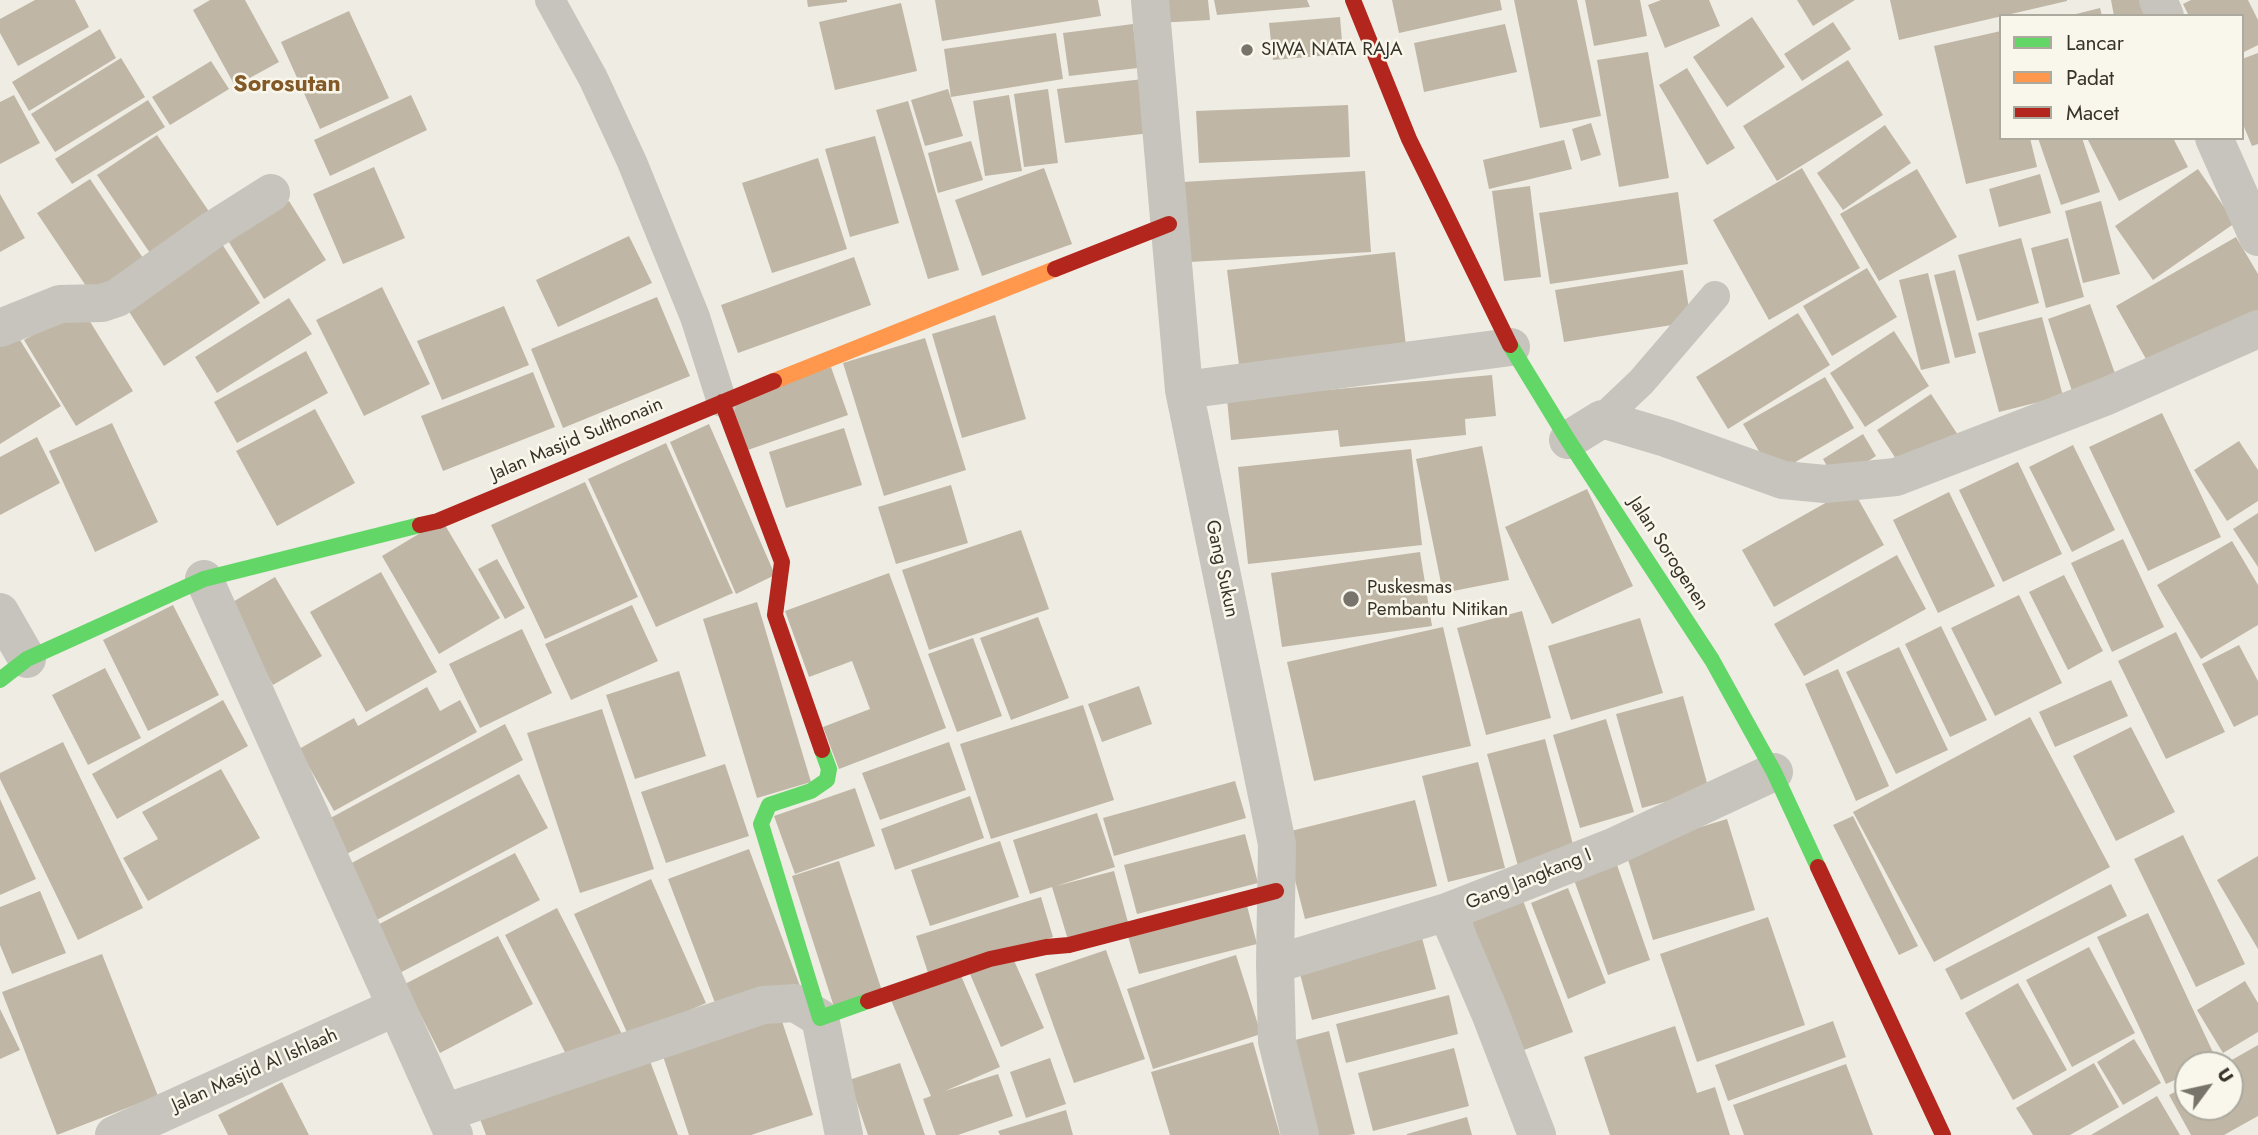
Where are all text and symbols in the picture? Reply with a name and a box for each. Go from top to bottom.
legend [1999,14,2244,140]
text: Lancar [2066,28,2124,58]
place label: SIWA NATA RAJA [1261,39,1403,61]
marker: SIWA NATA RAJA [1239,42,1255,58]
text: Padat [2066,63,2114,93]
district label: Sorosutan [233,71,341,99]
text: Macet [2066,98,2119,128]
street label: Jalan Masjid Sulthonain [487,393,667,487]
street label: Jalan Sorogenen [1623,493,1713,615]
street label: Gang Sukun [1200,518,1242,620]
place label: Puskesmas Pembantu Nitikan [1367,577,1508,621]
marker: Puskesmas Pembantu Nitikan [1341,589,1361,609]
street label: Gang Jangkang I [1463,844,1595,916]
street label: Jalan Masjid Al Ishlaah [169,1024,341,1118]
north arrow [2174,1051,2244,1121]
text: U [2210,1062,2240,1088]

